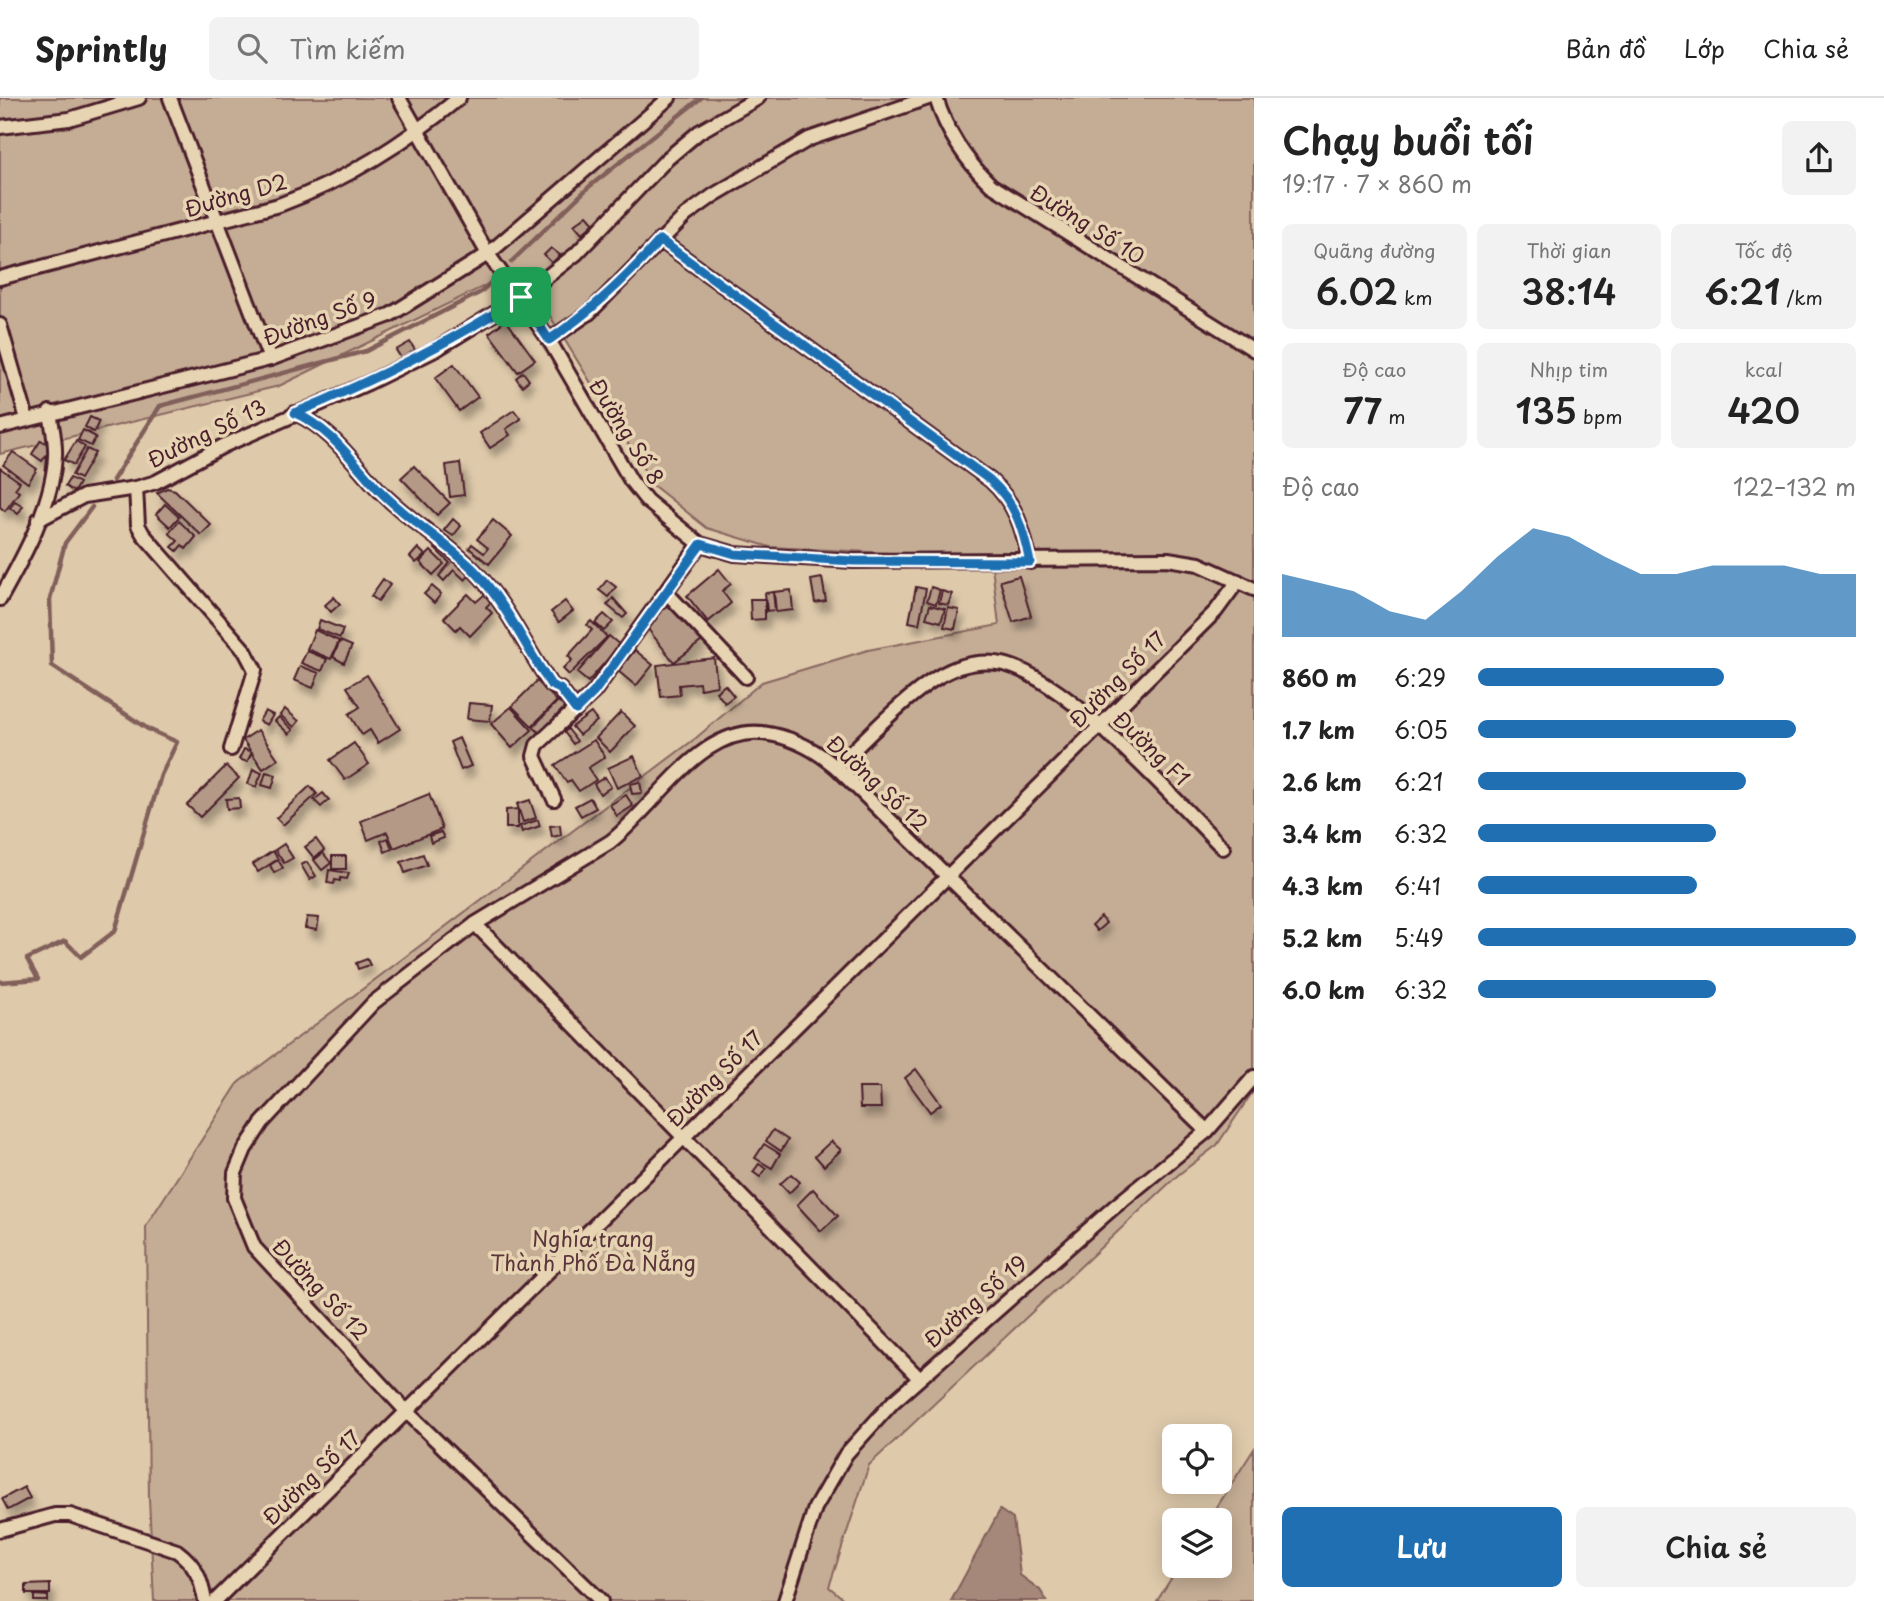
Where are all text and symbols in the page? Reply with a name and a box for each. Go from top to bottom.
search box [209,17,699,80]
text: Sprintly [35,23,167,73]
icon: search [233,29,271,67]
text: Tìm kiếm [289,29,406,68]
text: Bản đồ [1565,30,1646,66]
text: Lớp [1684,30,1725,66]
text: Chia sẻ [1763,30,1849,66]
text: Chạy buổi tối [1282,111,1534,168]
button: share [1782,121,1856,195]
street label: Đường D2 [181,164,290,224]
text: 19:17 · 7 × 860 m [1282,166,1472,201]
street label: Đường Số 10 [1025,175,1151,271]
text: Quãng đường [1313,236,1436,264]
text: Thời gian [1527,236,1611,264]
text: Tốc độ [1735,236,1793,264]
text: 6.02 [1316,264,1398,317]
text: 38:14 [1521,264,1617,317]
text: 6:21 [1704,264,1780,317]
pin [491,267,551,327]
icon: arrive [502,278,540,316]
street label: Đường Số 9 [258,282,381,353]
text: km [1398,283,1433,311]
text: /km [1780,283,1823,311]
text: Độ cao [1342,355,1406,383]
text: Nhịp tim [1530,355,1608,383]
text: kcal [1745,355,1783,383]
street label: Đường Số 8 [582,372,673,490]
text: 77 [1343,383,1382,436]
text: 135 [1515,383,1577,436]
text: 420 [1727,383,1800,436]
street label: Đường Số 13 [142,390,271,475]
text: m [1382,402,1405,430]
text: bpm [1577,402,1623,430]
text: Độ cao [1282,469,1360,504]
text: 122–132 m [1733,469,1856,504]
street label: Đường Số 17 [1061,623,1172,734]
text: 860 m [1282,660,1357,695]
text: 6:29 [1394,660,1446,695]
street label: Đường F1 [1107,703,1198,792]
text: 1.7 km [1282,712,1355,747]
text: 6:05 [1394,712,1448,747]
street label: Đường Số 12 [820,727,936,838]
text: 2.6 km [1282,764,1362,799]
text: 6:21 [1394,764,1443,799]
text: 3.4 km [1282,816,1362,851]
text: 6:32 [1394,816,1448,851]
text: 4.3 km [1282,868,1363,903]
text: 6:41 [1394,868,1441,903]
text: 5.2 km [1282,920,1363,955]
text: 5:49 [1394,920,1444,955]
text: 6.0 km [1282,972,1365,1007]
text: 6:32 [1394,972,1448,1007]
street label: Đường Số 17 [658,1022,769,1133]
park label: Nghĩa trang Thành Phố Đà Nẵng [490,1222,696,1278]
street label: Đường Số 12 [266,1231,377,1347]
street label: Đường Số 19 [916,1247,1033,1354]
street label: Đường Số 17 [254,1421,367,1532]
map controls [1162,1424,1232,1578]
button: locate [1162,1424,1232,1494]
button: Lưu [1282,1507,1562,1587]
button: Chia sẻ [1576,1507,1856,1587]
button: layers [1162,1508,1232,1578]

